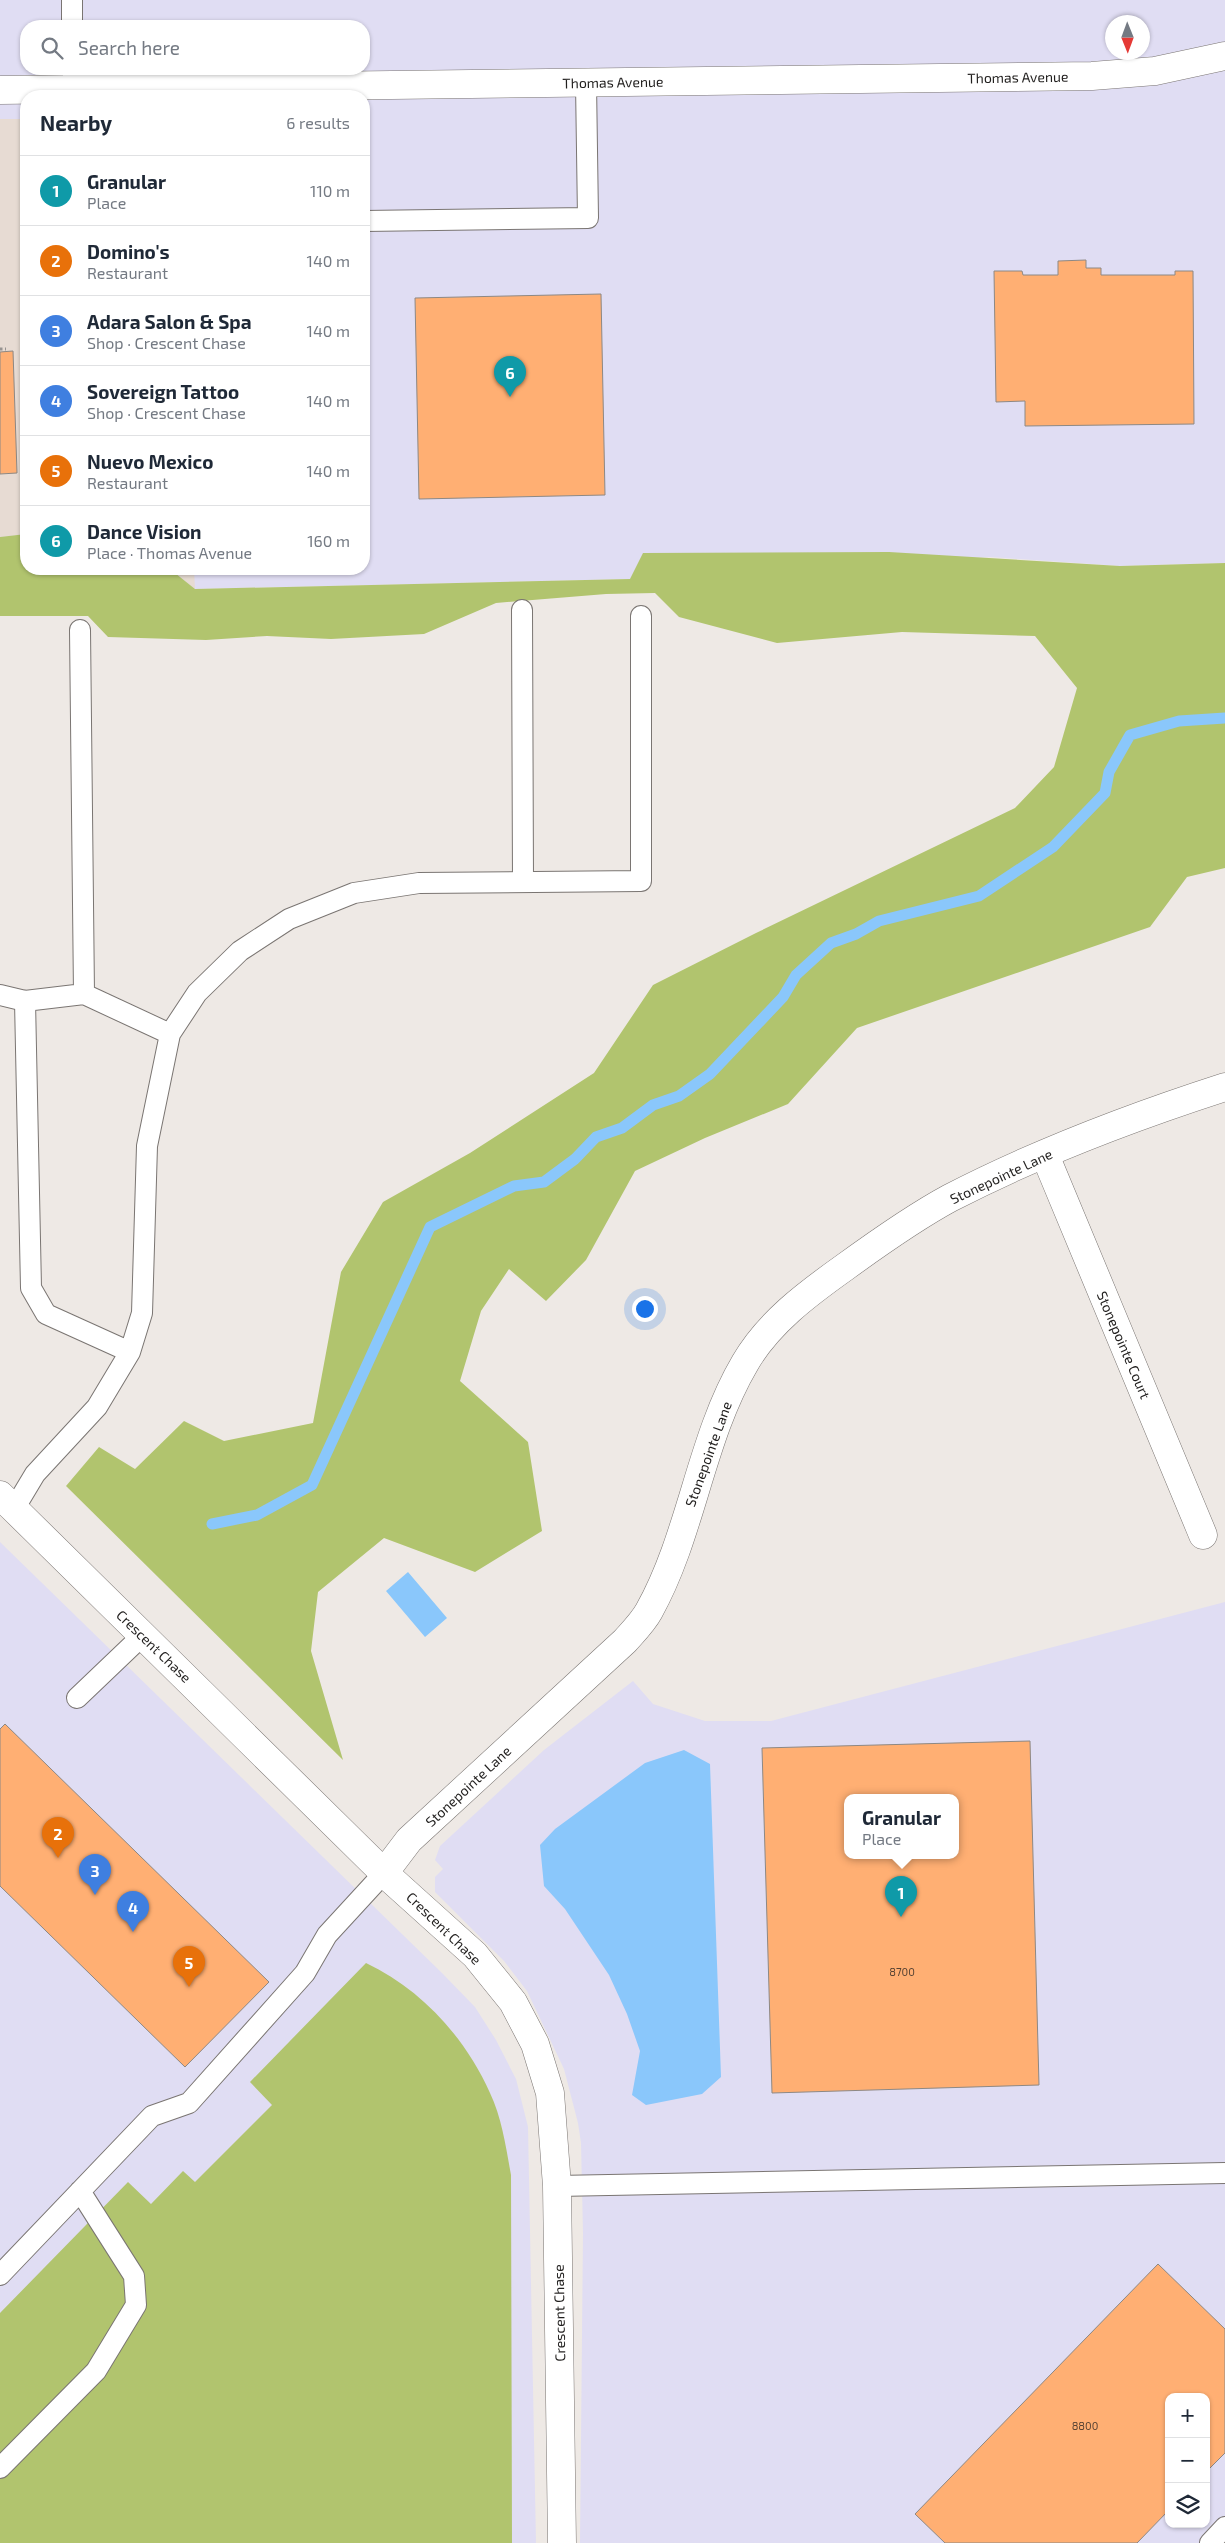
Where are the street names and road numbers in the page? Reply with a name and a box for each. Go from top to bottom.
street label: Thomas Avenue [967,68,1069,86]
street label: Thomas Avenue [562,73,664,91]
street label: Stonepointe Lane [947,1145,1055,1207]
street label: Stonepointe Court [1094,1289,1154,1401]
street label: Stonepointe Lane [681,1399,735,1509]
street label: Crescent Chase [113,1606,195,1686]
street label: Stonepointe Lane [422,1742,514,1830]
street label: Crescent Chase [403,1888,485,1968]
street label: Crescent Chase [550,2264,568,2362]

